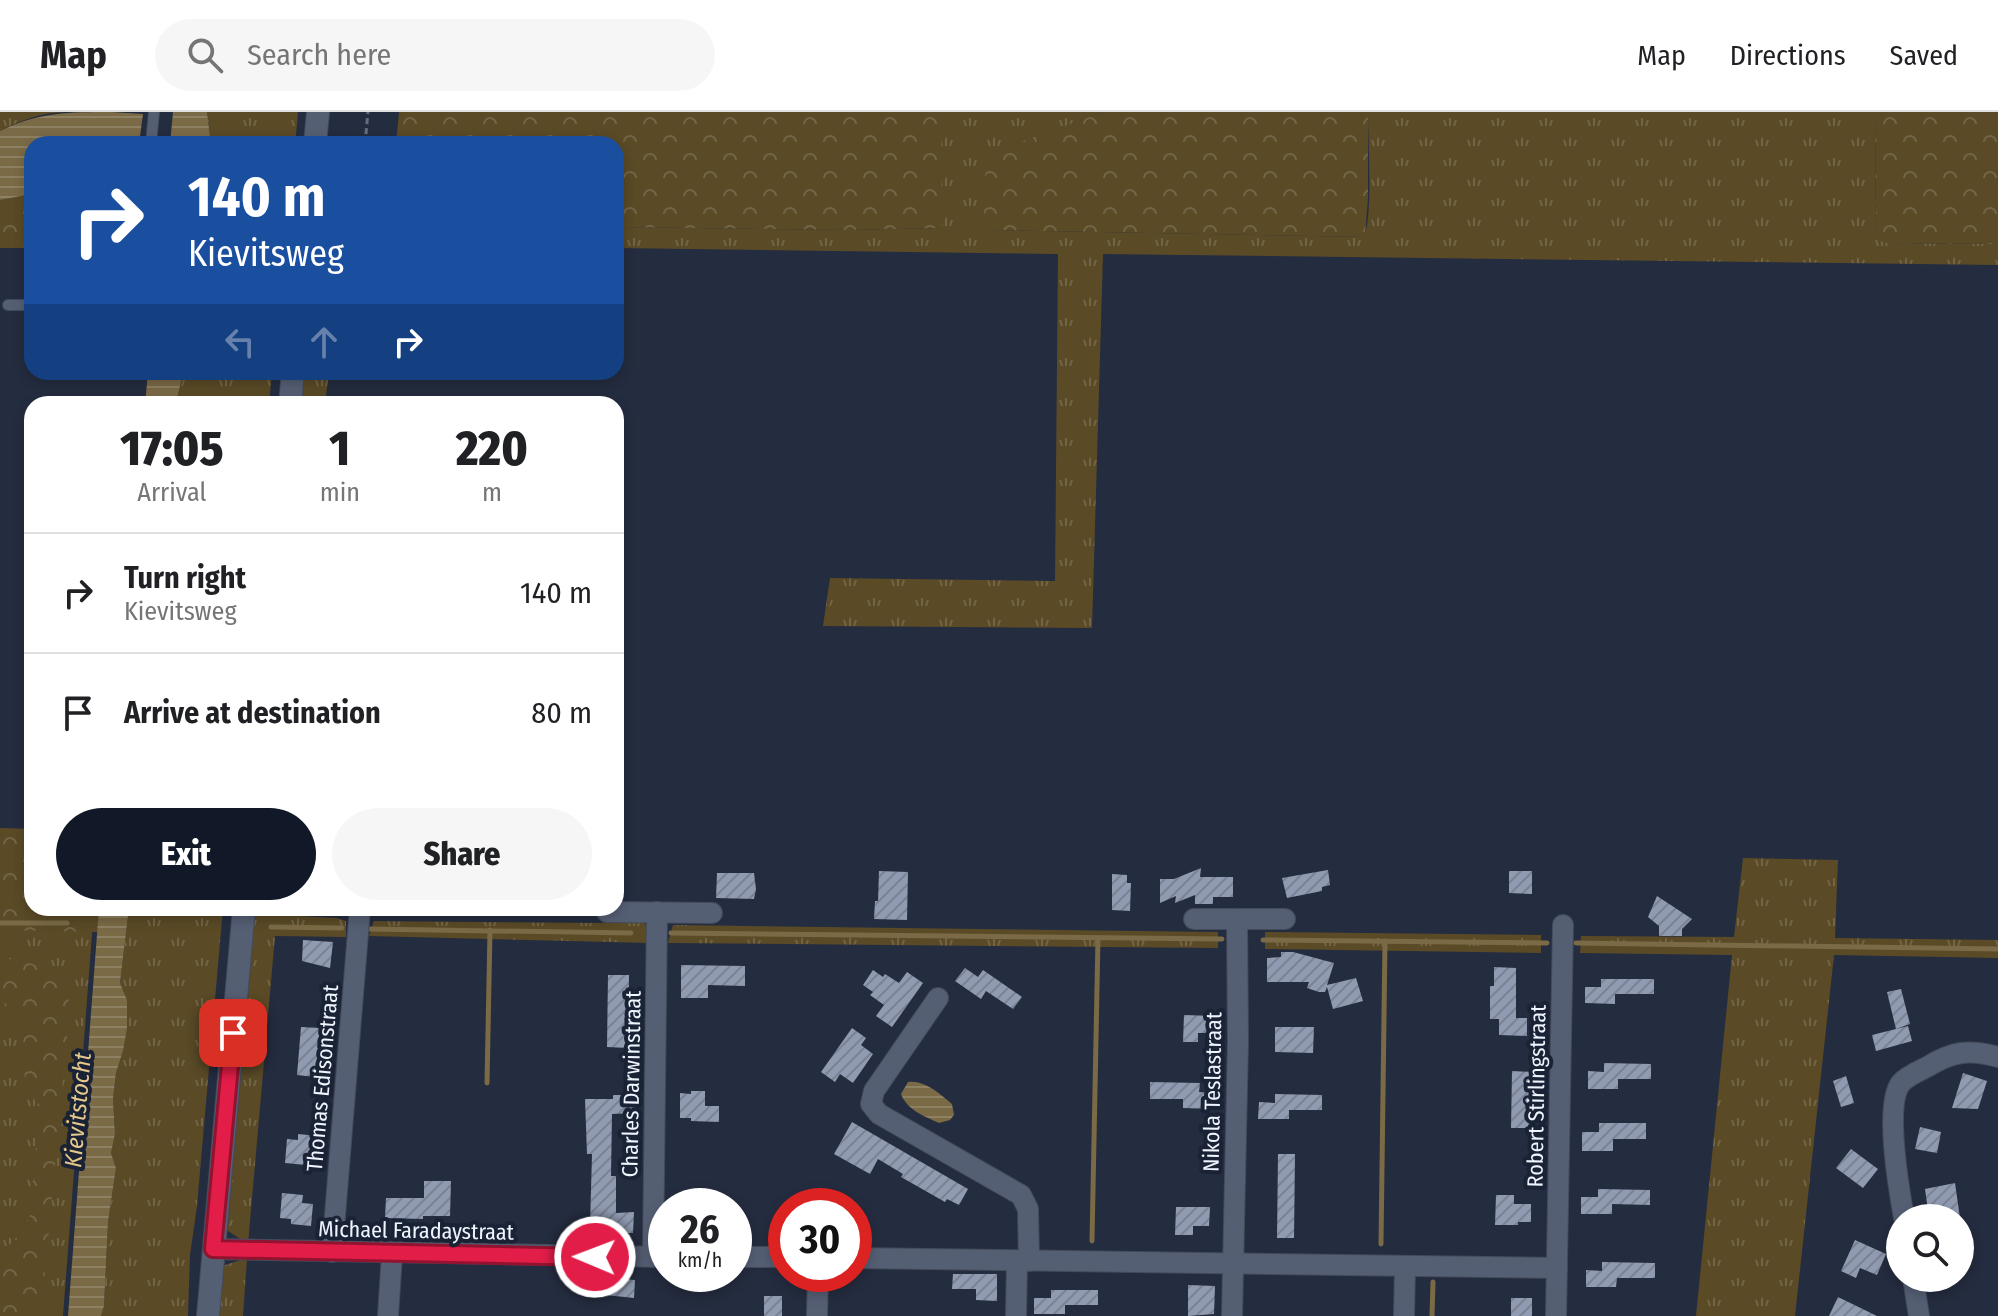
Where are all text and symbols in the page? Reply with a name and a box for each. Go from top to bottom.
search box [155,19,715,91]
text: Map [40,32,107,78]
icon: search [183,33,227,77]
text: Search here [247,37,391,73]
text: Map [1637,39,1686,72]
text: Directions [1730,39,1846,72]
text: Saved [1890,39,1958,72]
text: 140 m [188,164,325,231]
icon: right [56,168,160,272]
text: Kievitsweg [188,232,344,276]
icon: left [218,320,262,364]
icon: ahead [302,320,346,364]
icon: right [386,320,430,364]
text: 17:05 [120,420,223,478]
text: 1 [329,420,350,478]
text: 220 [456,420,528,478]
text: Arrival [137,477,206,508]
text: min [320,477,360,508]
text: m [482,477,502,508]
text: Turn right [124,560,246,596]
icon: right [56,571,100,615]
text: 140 m [520,575,592,611]
text: Kievitsweg [124,596,237,627]
icon: arrive [56,691,100,735]
text: Arrive at destination [124,695,381,731]
text: 80 m [531,695,592,731]
button: Exit [56,808,316,900]
button: Share [332,808,592,900]
street label: Thomas Edisonstraat [301,983,344,1173]
street label: Charles Darwinstraat [616,990,647,1178]
pin [199,999,267,1067]
street label: Robert Stirlingstraat [1521,1004,1552,1188]
icon: arrive [211,1011,255,1055]
street label: Nikola Teslastraat [1198,1011,1227,1172]
water label: Kievitstocht [59,1051,97,1169]
speed limit sign: 30 [768,1188,872,1292]
map controls [1886,1204,1974,1292]
button: search [1886,1204,1974,1292]
text: 26 [680,1206,720,1254]
street label: Michael Faradaystraat [318,1215,515,1246]
position arrow [553,1215,637,1299]
text: km/h [678,1248,722,1272]

